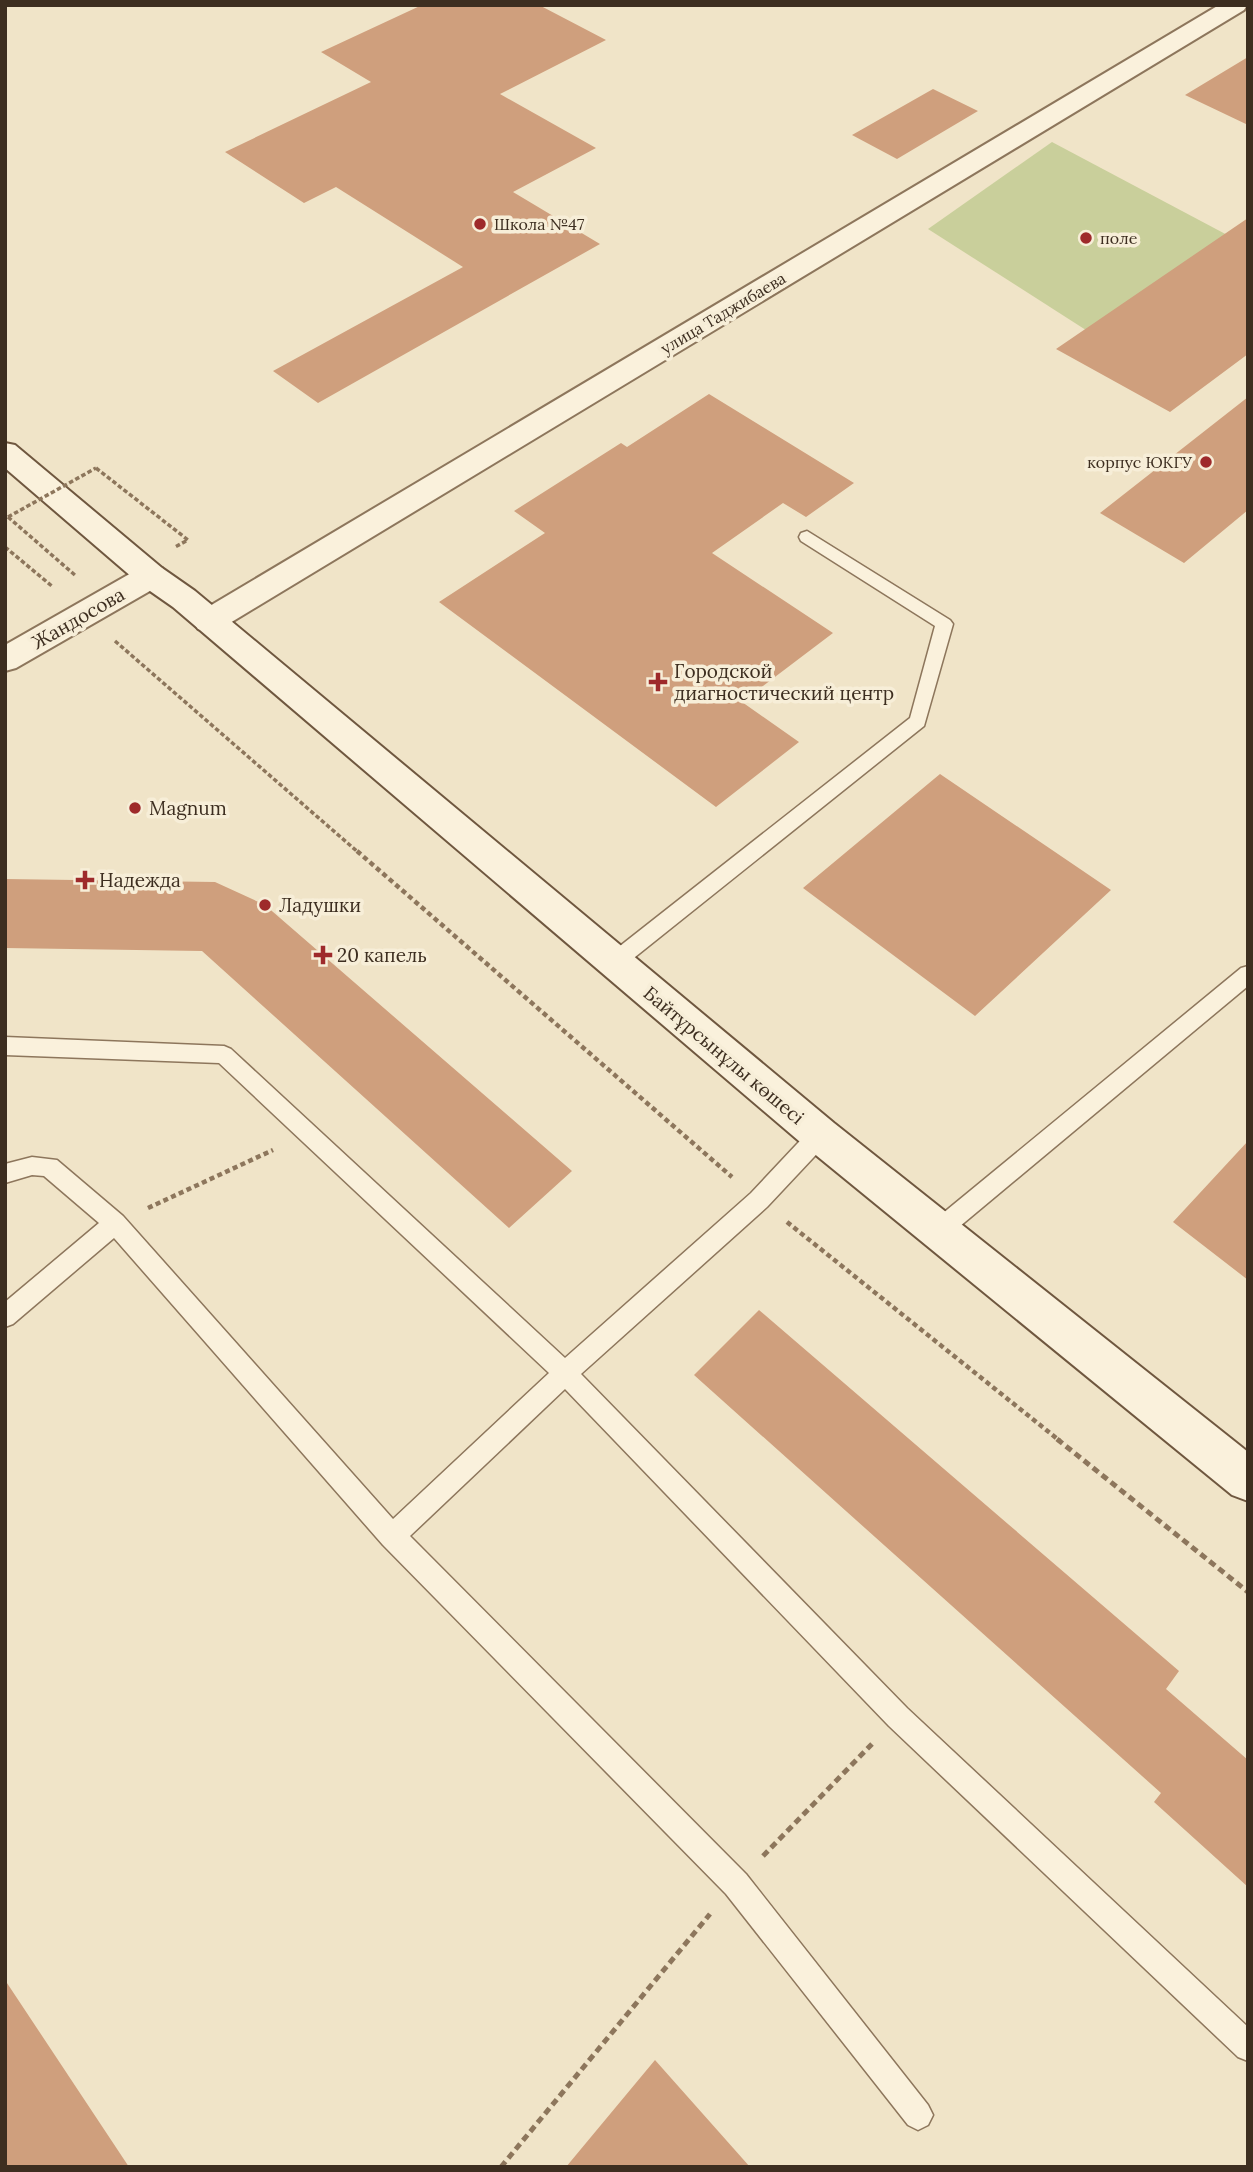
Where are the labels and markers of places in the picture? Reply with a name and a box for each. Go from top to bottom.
place label: Школа №47 [494,214,585,234]
marker: Школа №47 [472,216,488,232]
place label: поле [1100,228,1138,248]
marker: поле [1078,230,1094,246]
place label: корпус ЮКГУ [1087,452,1192,472]
marker: корпус ЮКГУ [1198,454,1214,470]
place label: Городской диагностический центр [674,659,894,705]
marker: Городской диагностический центр [648,672,668,692]
place label: Magnum [149,796,227,820]
marker: Magnum [127,800,143,816]
place label: Надежда [99,868,181,892]
marker: Надежда [77,872,93,888]
place label: Ладушки [279,893,361,917]
marker: Ладушки [257,897,273,913]
place label: 20 капель [337,943,427,967]
marker: 20 капель [315,947,331,963]

